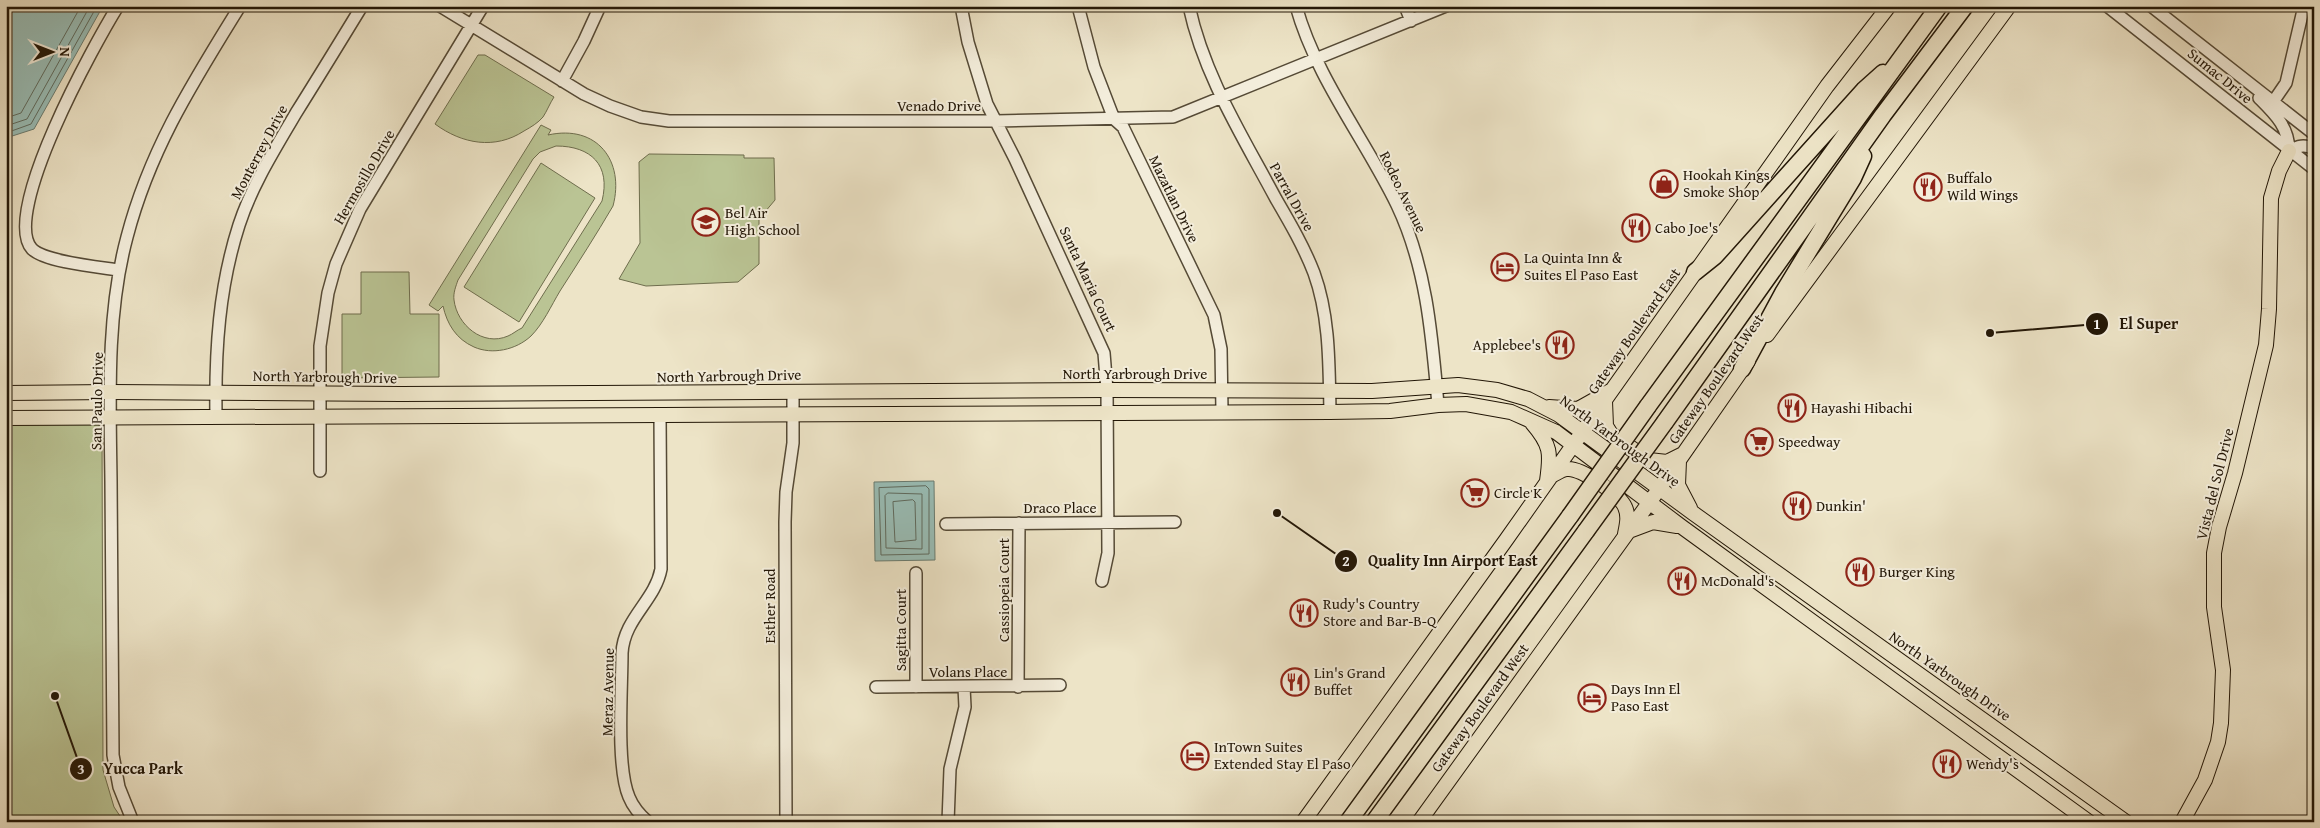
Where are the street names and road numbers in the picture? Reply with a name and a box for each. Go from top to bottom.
street label: Sumac Drive [2183,43,2257,108]
street label: Venado Drive [897,95,981,116]
street label: Monterrey Drive [225,101,292,203]
street label: Hermosillo Drive [328,125,399,228]
street label: Rodeo Avenue [1375,147,1432,236]
street label: Mazatlan Drive [1144,151,1205,246]
street label: Parral Drive [1265,159,1320,235]
street label: Santa Maria Court [1055,223,1122,336]
street label: Gateway Boulevard East [1582,263,1685,398]
street label: Gateway Boulevard West [1663,309,1769,448]
street label: San Paulo Drive [85,352,108,450]
street label: North Yarbrough Drive [1063,363,1207,384]
street label: North Yarbrough Drive [657,364,801,387]
street label: North Yarbrough Drive [253,365,397,388]
street label: North Yarbrough Drive [1556,390,1685,492]
street label: Vista del Sol Drive [2190,426,2239,542]
street label: Draco Place [1024,497,1096,518]
street label: Cassiopeia Court [993,537,1014,642]
street label: Esther Road [759,568,780,644]
street label: Sagitta Court [890,588,911,671]
street label: North Yarbrough Drive [1885,626,2015,726]
street label: Gateway Boulevard West [1426,639,1534,776]
street label: Meraz Avenue [596,648,619,736]
street label: Volans Place [929,661,1007,682]

